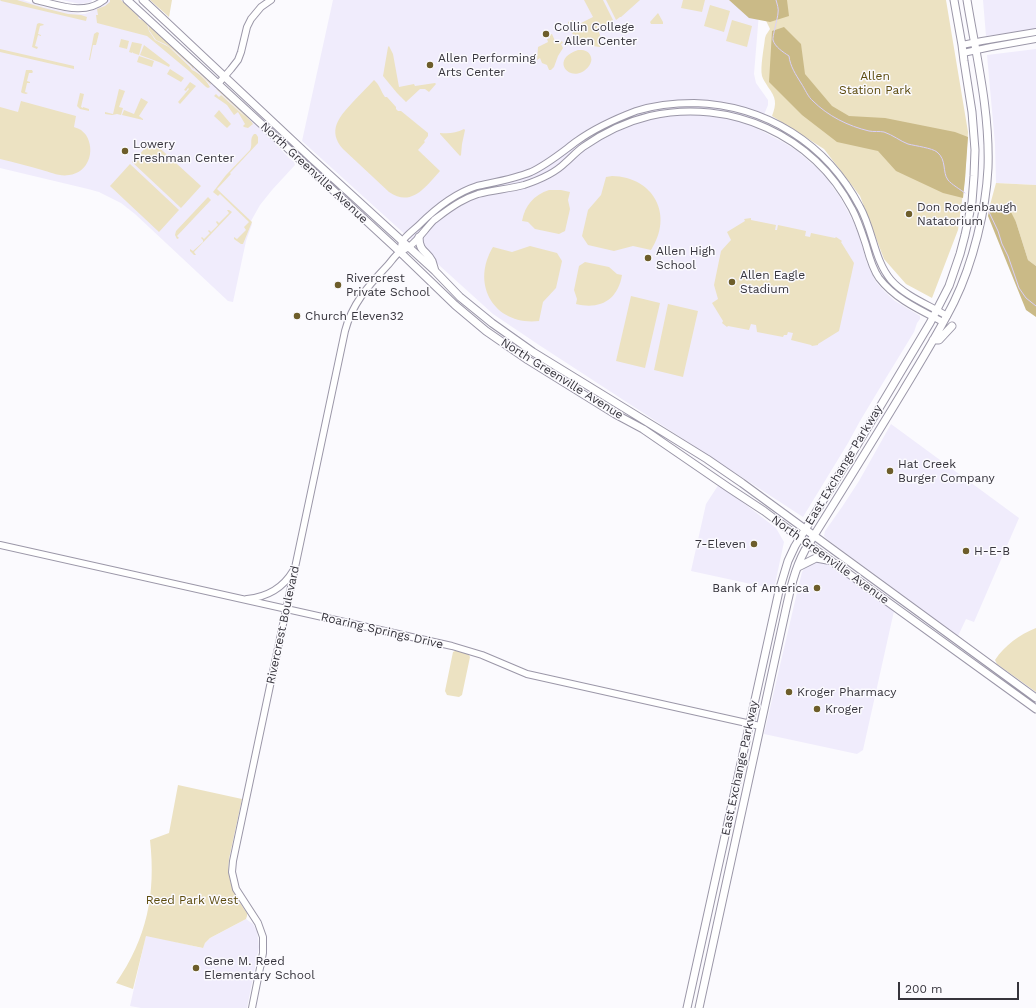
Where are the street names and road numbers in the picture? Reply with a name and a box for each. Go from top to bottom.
street label: North Greenville Avenue [257,119,371,227]
street label: North Greenville Avenue [498,335,626,423]
street label: East Exchange Parkway [802,402,886,528]
street label: North Greenville Avenue [768,513,892,607]
street label: Rivercrest Boulevard [263,564,303,686]
street label: Roaring Springs Drive [319,610,445,652]
street label: East Exchange Parkway [719,699,761,837]

